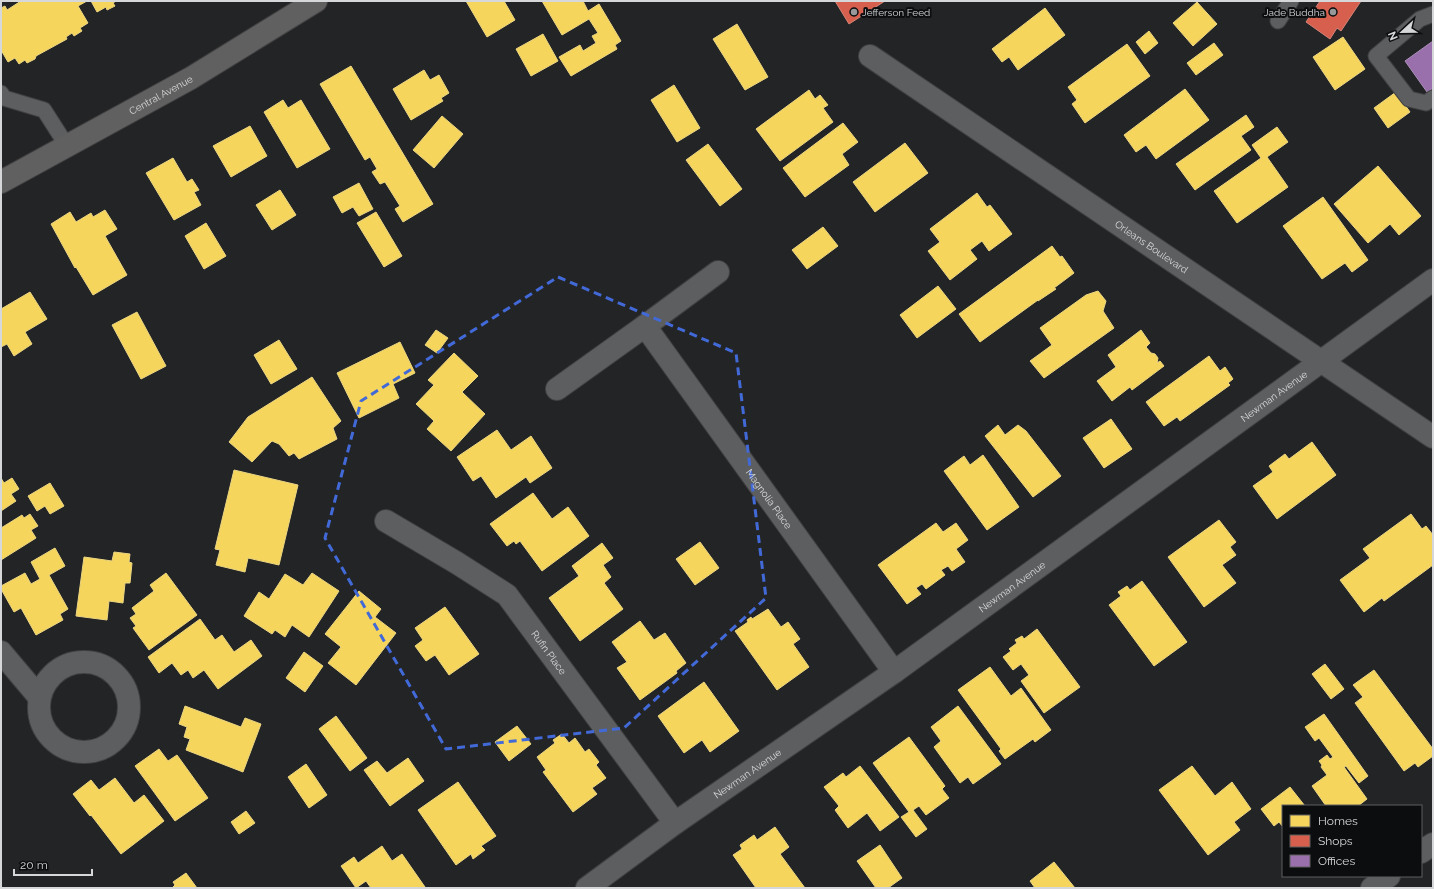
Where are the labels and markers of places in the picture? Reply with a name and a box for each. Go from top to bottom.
marker: Jefferson Feed [849,7,859,17]
place label: Jefferson Feed [862,7,930,18]
place label: Jade Buddha [1264,7,1325,18]
marker: Jade Buddha [1328,7,1338,17]

